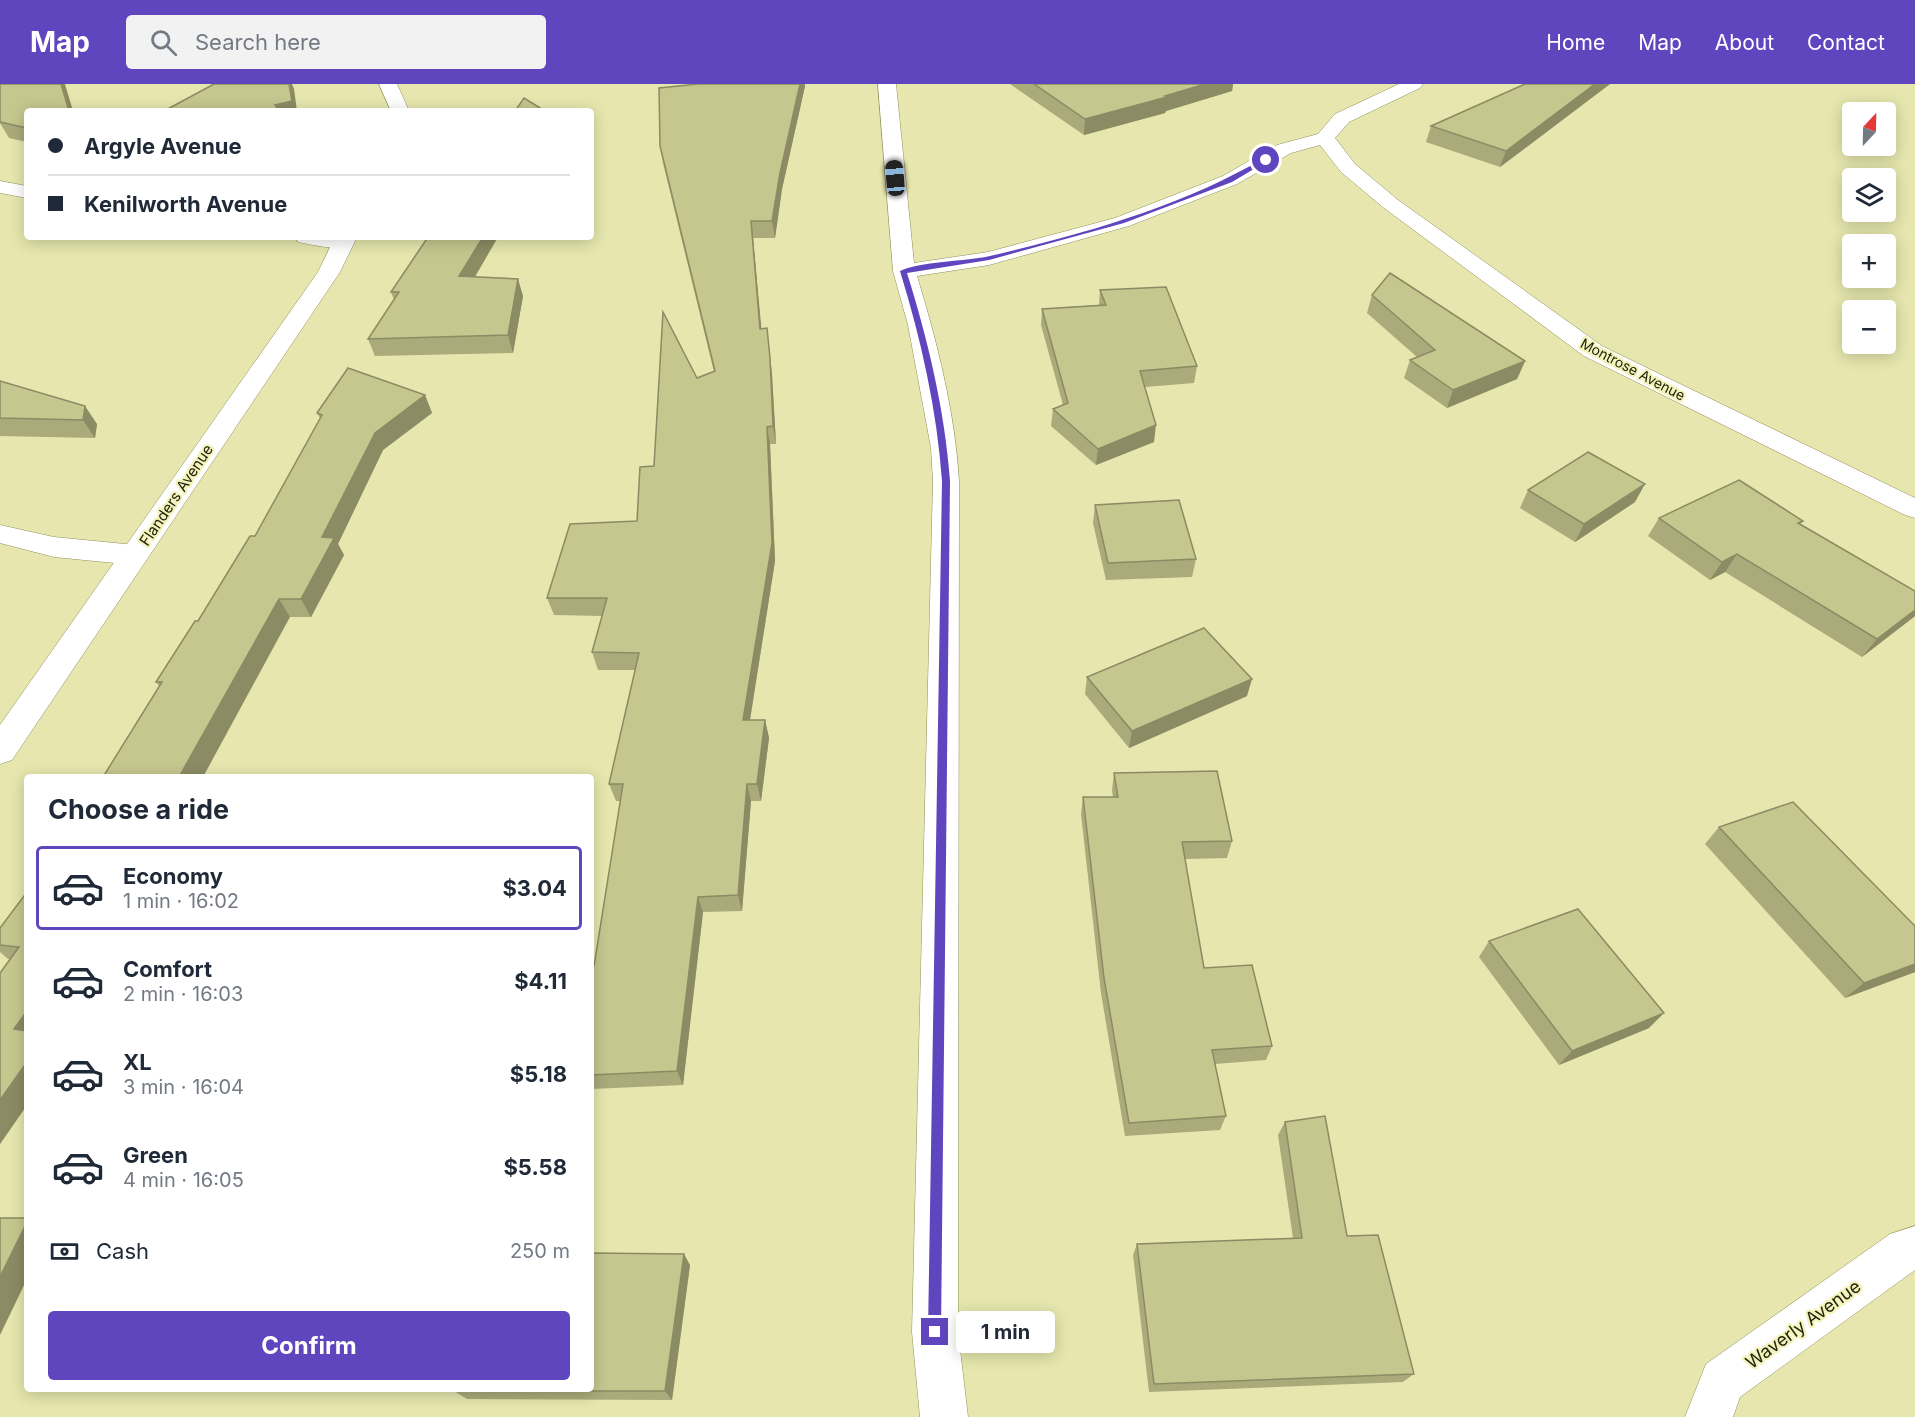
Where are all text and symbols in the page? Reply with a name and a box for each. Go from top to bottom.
search box [126,15,546,69]
text: Map [30,25,90,59]
icon: search [147,26,180,59]
text: Search here [195,29,321,55]
text: Home [1546,30,1605,55]
text: Map [1638,30,1682,55]
text: About [1715,30,1774,55]
text: Contact [1807,30,1885,55]
north arrow [1842,102,1896,156]
map controls [1842,102,1896,354]
text: Argyle Avenue [84,133,242,159]
route start [1252,146,1279,173]
car [884,159,906,197]
button: layers [1842,168,1896,222]
text: Kenilworth Avenue [84,191,287,217]
button: + [1842,234,1896,288]
button: − [1842,300,1896,354]
street label: Montrose Avenue [1578,334,1688,404]
street label: Flanders Avenue [135,441,217,549]
text: Choose a ride [48,793,229,826]
icon: car [51,861,105,915]
text: Economy [123,863,223,889]
text: $3.04 [502,875,567,901]
text: 1 min · 16:02 [123,889,239,913]
icon: car [51,954,105,1008]
text: Comfort [123,956,212,982]
text: $4.11 [514,968,567,994]
text: 2 min · 16:03 [123,982,243,1006]
icon: car [51,1047,105,1101]
text: XL [123,1049,152,1075]
text: $5.18 [510,1061,567,1087]
text: 3 min · 16:04 [123,1075,244,1099]
icon: car [51,1140,105,1194]
text: Green [123,1142,188,1168]
text: $5.58 [503,1154,567,1180]
text: 4 min · 16:05 [123,1168,244,1192]
icon: cash [48,1235,81,1268]
text: Cash [96,1238,149,1264]
text: 250 m [510,1239,570,1263]
street label: Waverly Avenue [1741,1275,1865,1373]
button: Confirm [48,1311,570,1380]
callout: 1 min [956,1311,1055,1353]
route end [921,1318,948,1345]
text: 1 min [981,1320,1030,1344]

